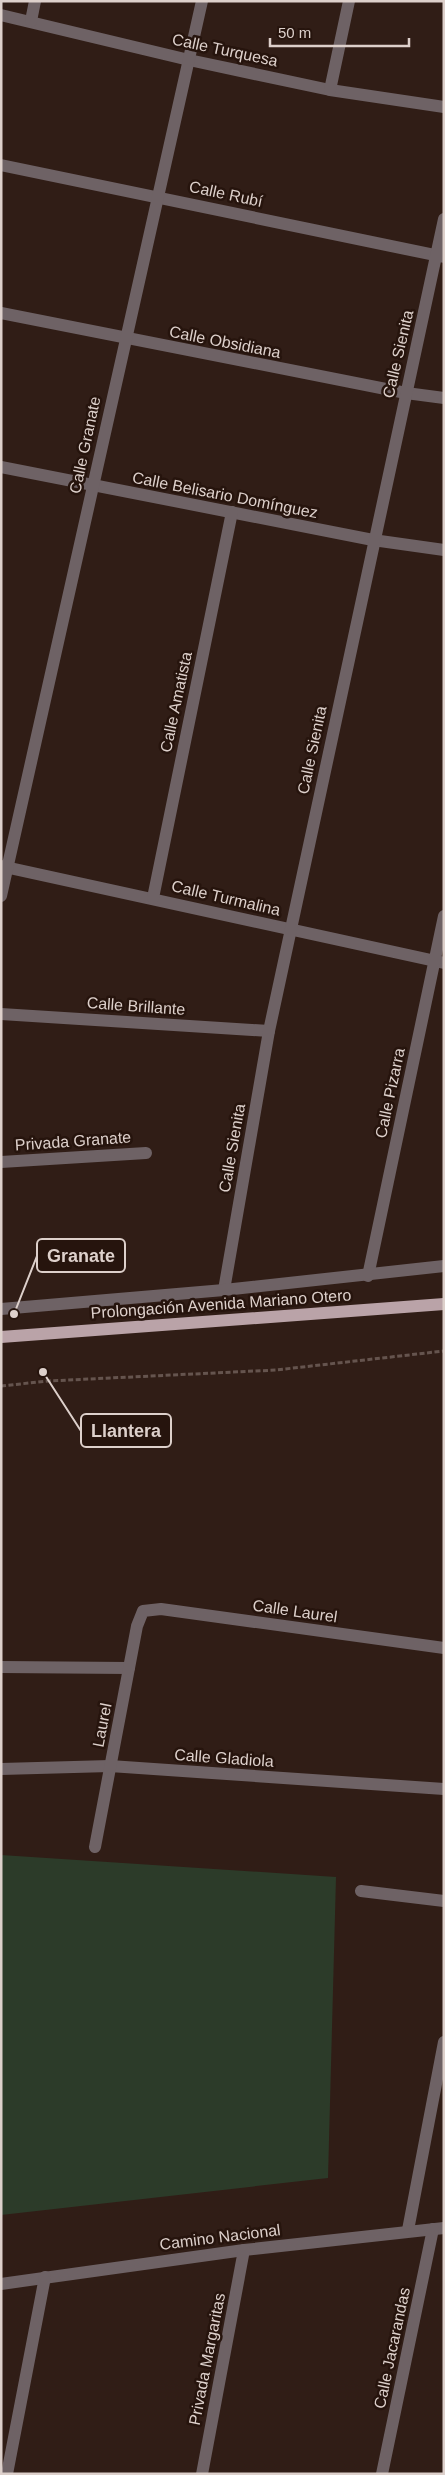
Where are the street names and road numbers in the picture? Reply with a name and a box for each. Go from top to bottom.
street label: Calle Turquesa [171,30,279,70]
street label: Calle Rubí [188,178,265,210]
street label: Calle Sienita [380,308,416,400]
street label: Calle Obsidiana [168,323,282,361]
street label: Calle Granate [66,395,104,495]
street label: Calle Belisario Domínguez [131,469,319,521]
street label: Calle Amatista [157,650,195,754]
street label: Calle Sienita [294,704,330,796]
street label: Calle Turmalina [170,877,282,919]
street label: Calle Brillante [86,994,186,1018]
street label: Calle Pizarra [372,1046,408,1140]
street label: Calle Sienita [216,1102,248,1194]
street label: Privada Granate [14,1128,132,1154]
street label: Prolongación Avenida Mariano Otero [90,1286,352,1322]
street label: Calle Laurel [252,1597,338,1625]
street label: Laurel [89,1702,115,1748]
street label: Calle Gladiola [174,1746,274,1770]
street label: Camino Nacional [158,2221,282,2253]
street label: Calle Jacarandas [371,2286,413,2410]
street label: Privada Margaritas [186,2291,228,2427]

